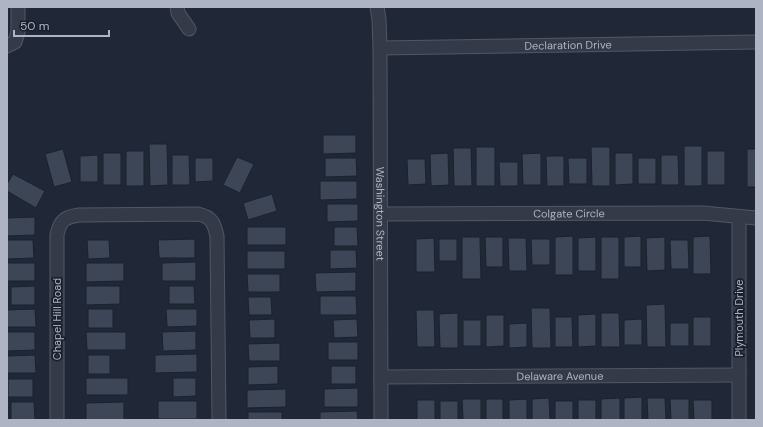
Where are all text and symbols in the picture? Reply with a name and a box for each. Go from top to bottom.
scale bar [14,12,109,38]
text: 50 m [20,18,49,34]
street label: Declaration Drive [524,37,612,53]
street label: Washington Street [373,167,388,261]
street label: Colgate Circle [533,206,605,221]
street label: Chapel Hill Road [50,278,64,360]
street label: Plymouth Drive [732,279,746,357]
street label: Delaware Avenue [517,369,603,383]

